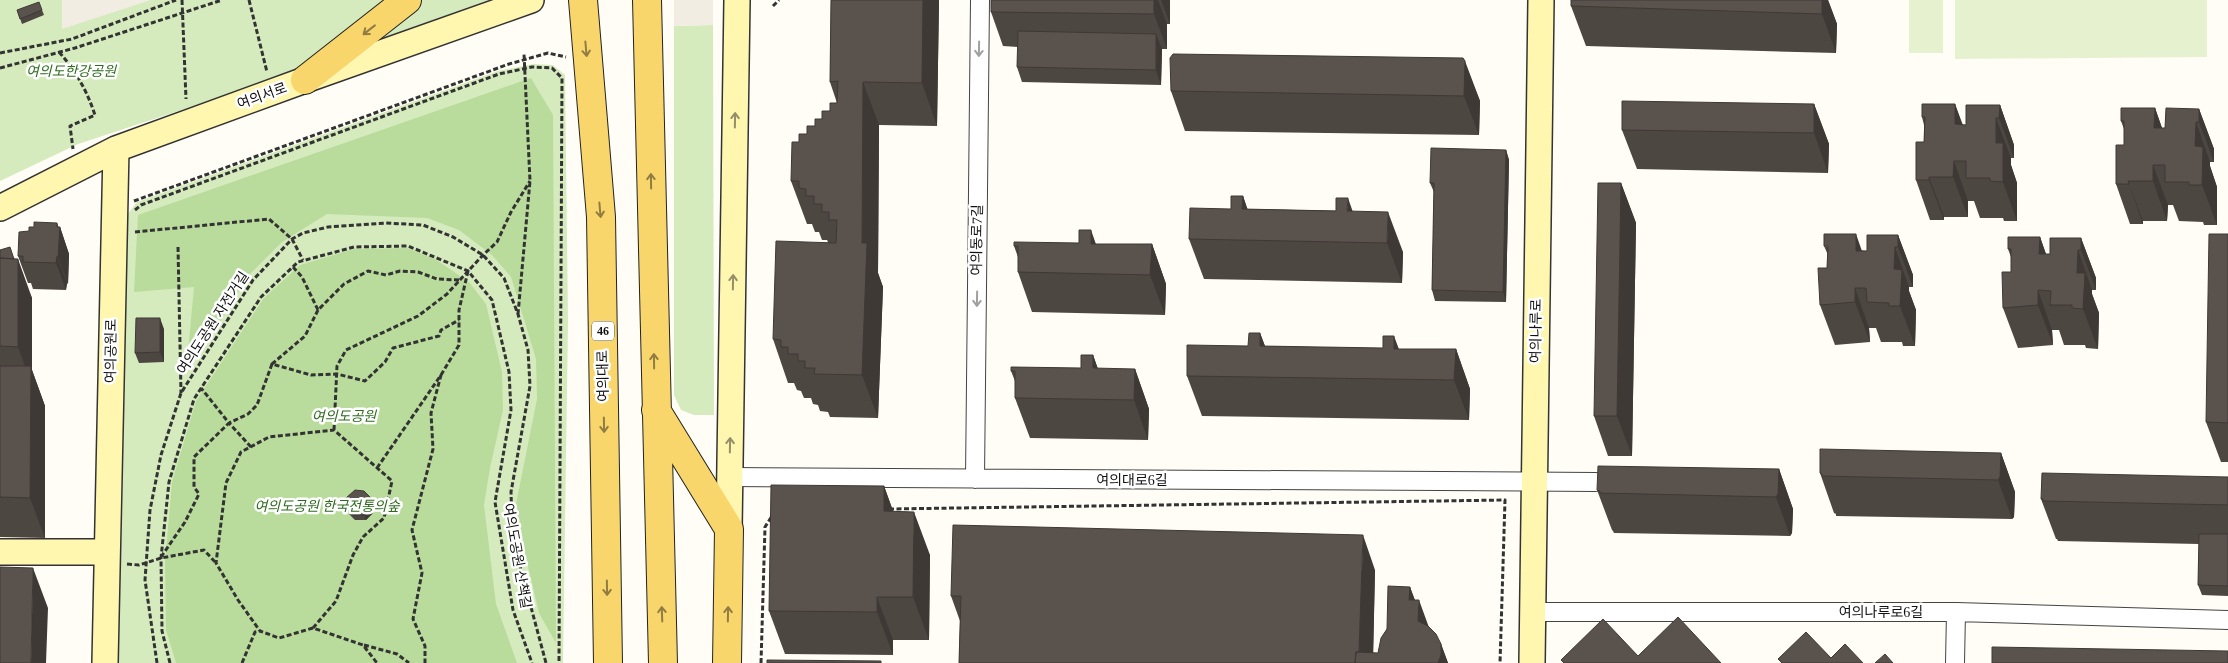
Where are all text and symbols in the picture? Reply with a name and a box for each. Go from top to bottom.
one-way arrow [362,25,376,35]
one-way arrow [581,40,591,56]
one-way arrow [974,40,984,56]
park label: 여의도한강공원 [26,64,117,79]
street label: 여의서로 [235,80,289,112]
one-way arrow [731,112,740,128]
one-way arrow [646,173,655,189]
one-way arrow [596,202,605,218]
street label: 여의동로7길 [969,204,985,276]
street label: 여의도공원 자전거길 [174,269,252,377]
one-way arrow [728,275,738,291]
one-way arrow [972,290,982,306]
street label: 여의나루로 [1528,299,1544,363]
street label: 여의공원로 [103,319,119,383]
road number: 46 [592,322,614,341]
street label: 여의대로 [595,350,611,402]
one-way arrow [649,353,659,369]
park label: 여의도공원 [312,409,377,424]
one-way arrow [599,417,609,433]
one-way arrow [726,437,735,453]
street label: 여의대로6길 [1096,473,1168,488]
park label: 여의도공원 한국전통의숲 [254,499,401,514]
street label: 여의도공원 산책길 [500,502,534,610]
one-way arrow [602,580,612,596]
street label: 여의나루로6길 [1839,605,1923,620]
one-way arrow [657,607,666,623]
one-way arrow [723,607,733,623]

